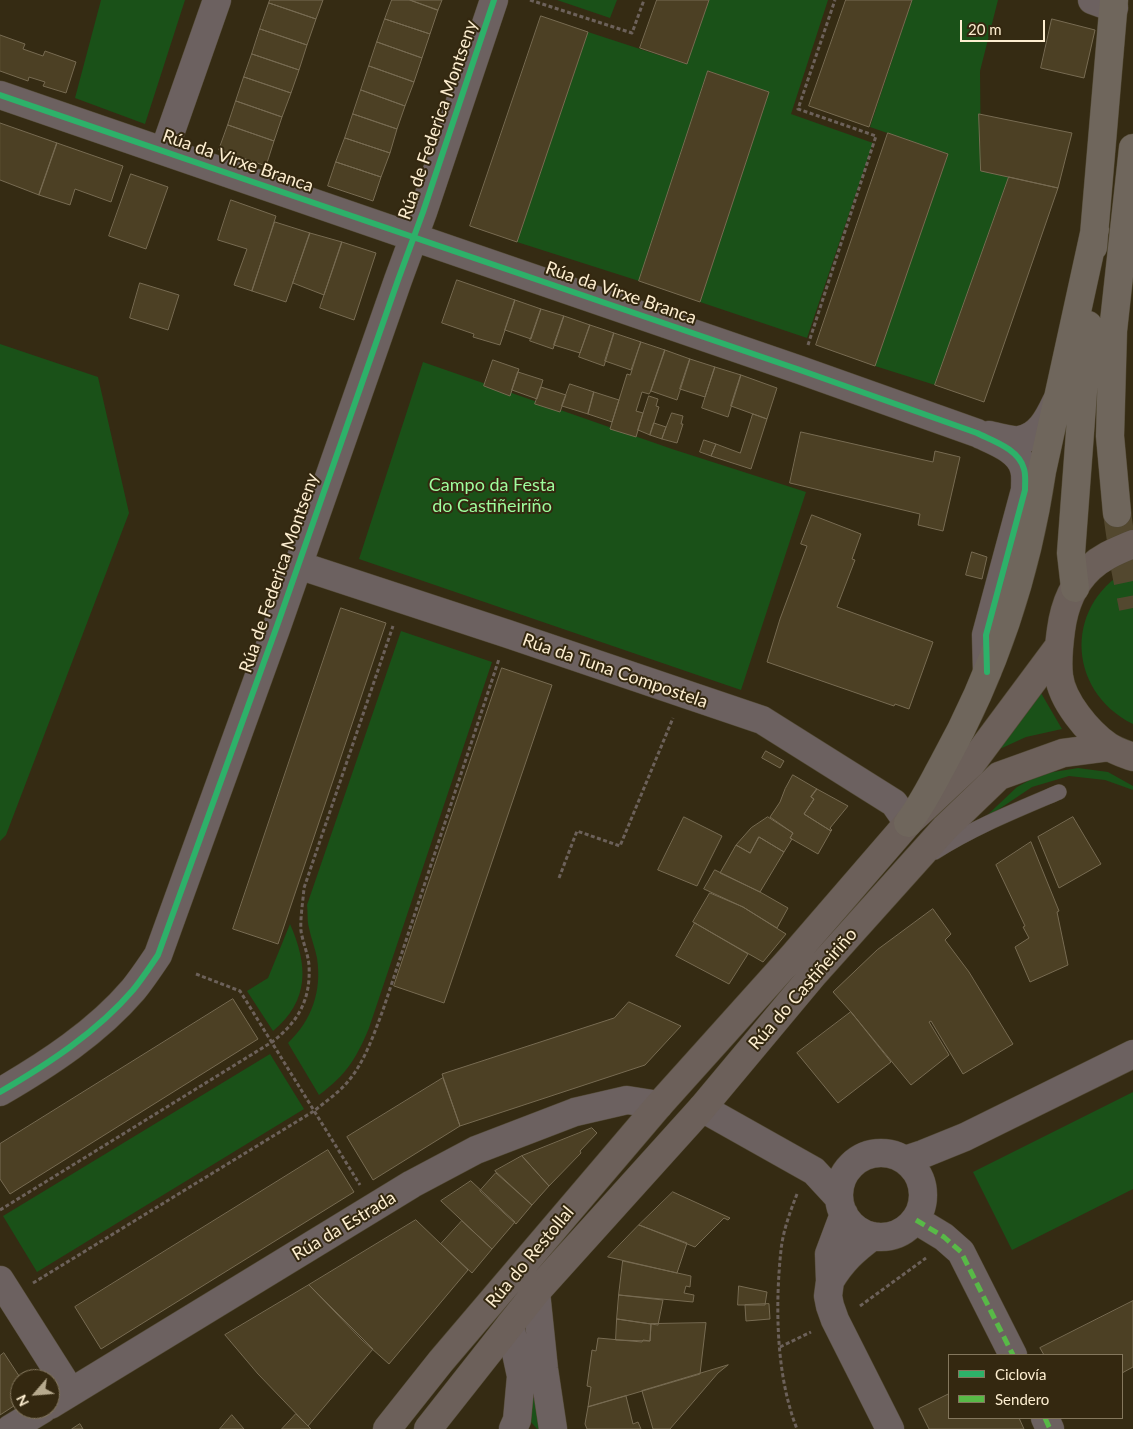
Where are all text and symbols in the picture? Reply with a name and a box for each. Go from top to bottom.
scale bar [963,10,1048,42]
street label: Rúa de Federica Montseny [394,17,482,223]
text: 20 m [968,20,1002,38]
street label: Rúa da Virxe Branca [160,125,316,197]
street label: Rúa da Virxe Branca [543,257,699,329]
street label: Rúa de Federica Montseny [235,470,323,676]
park label: Campo da Festa do Castiñeiriño [429,474,555,516]
street label: Rúa da Tuna Compostela [520,629,710,713]
street label: Rúa do Castiñeiriño [744,924,862,1054]
street label: Rúa da Estrada [288,1187,400,1265]
street label: Rúa do Restollal [481,1202,579,1312]
legend [948,1354,1123,1419]
text: Ciclovía [995,1365,1046,1383]
north arrow [10,1369,60,1419]
text: Sendero [995,1390,1049,1408]
text: N [12,1392,32,1409]

